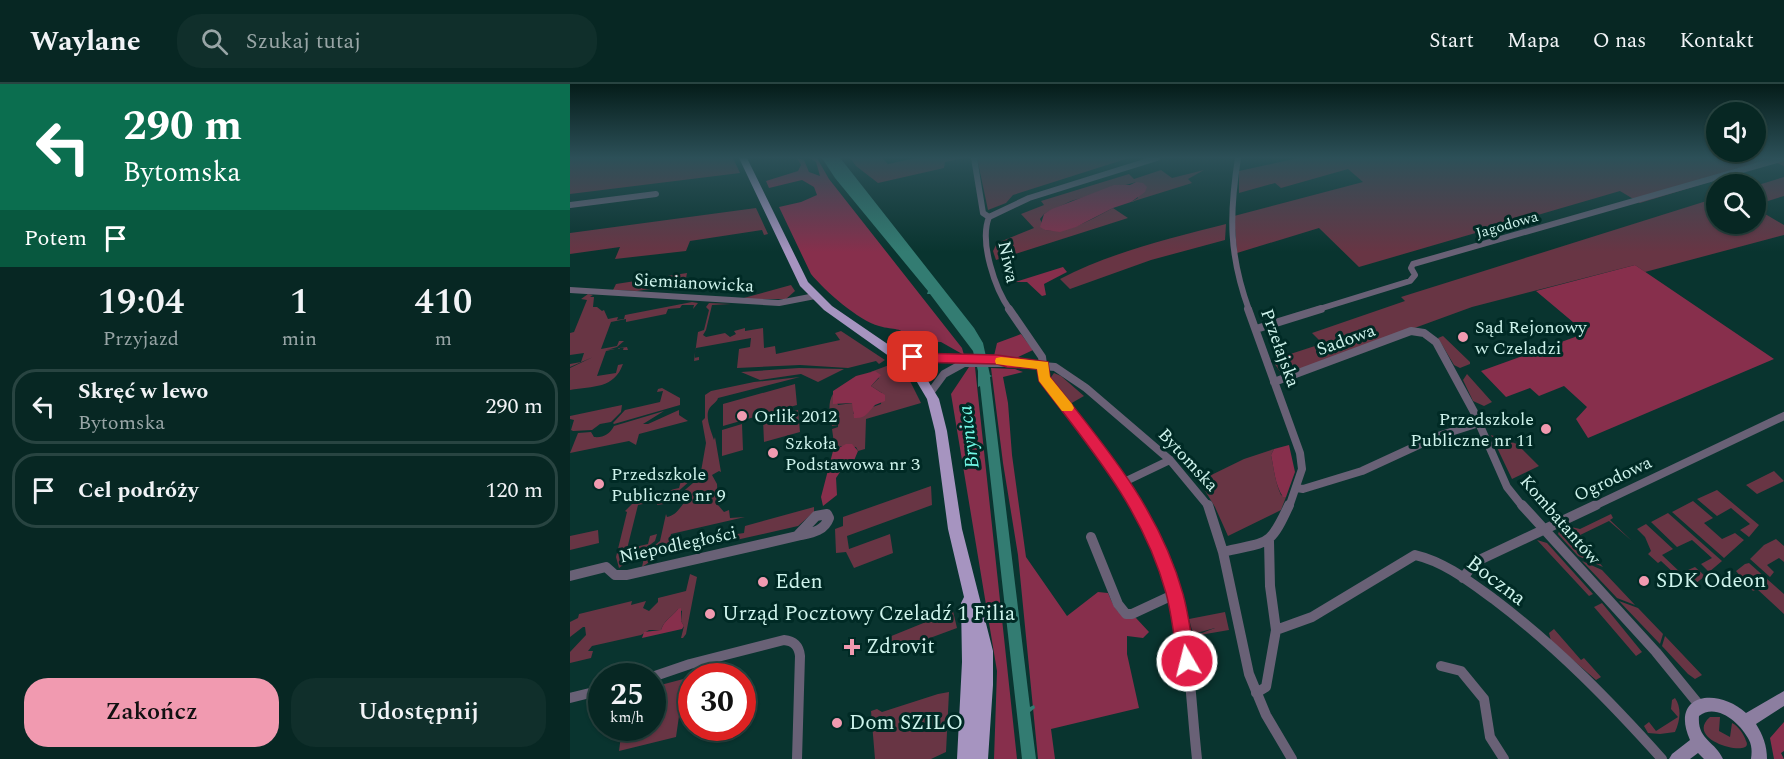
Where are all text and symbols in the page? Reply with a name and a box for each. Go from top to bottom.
search box [177,14,597,68]
text: Waylane [30,20,141,63]
icon: search [198,25,231,58]
text: Szukaj tutaj [246,25,361,58]
text: Start [1429,25,1474,57]
text: Mapa [1507,25,1560,57]
text: O nas [1593,25,1646,57]
text: Kontakt [1679,25,1754,57]
text: 290 m [123,95,242,158]
map controls [1706,102,1766,234]
button: sound [1706,102,1766,162]
icon: left [24,108,102,186]
text: Bytomska [123,152,241,194]
button: search [1706,174,1766,234]
street label: Jagodowa [1473,205,1542,245]
text: Potem [24,222,87,255]
icon: arrive [99,222,132,255]
street label: Niwa [990,238,1026,286]
street label: Siemianowicka [633,266,755,300]
text: 19:04 [98,275,184,330]
text: 1 [290,275,309,330]
text: 410 [414,275,472,330]
street label: Przełajska [1253,305,1307,391]
place label: Sąd Rejonowy w Czeladzi [1474,314,1588,362]
street label: Sadowa [1313,317,1379,363]
text: Przyjazd [103,324,179,354]
text: min [282,324,317,354]
text: m [435,324,452,354]
marker: Sąd Rejonowy w Czeladzi [1456,330,1470,344]
pin [887,331,938,382]
icon: arrive [896,340,929,373]
text: Skręć w lewo [78,375,208,408]
icon: left [27,390,60,423]
text: 290 m [486,390,543,423]
place label: Orlik 2012 [754,403,837,430]
water label: Brynica [950,404,988,470]
place label: Przedszkole Publiczne nr 11 [1410,406,1534,454]
text: Bytomska [78,408,165,438]
marker: Orlik 2012 [735,409,749,423]
street label: Bytomska [1151,422,1225,498]
marker: Przedszkole Publiczne nr 11 [1539,422,1553,436]
place label: Szkoła Podstawowa nr 3 [785,430,920,478]
marker: Szkoła Podstawowa nr 3 [766,446,780,460]
street label: Ogrodowa [1570,449,1657,509]
place label: Przedszkole Publiczne nr 9 [611,461,726,509]
street label: Kombatantów [1513,469,1607,571]
icon: arrive [27,474,60,507]
text: Cel podróży [78,474,198,507]
text: 120 m [486,474,543,507]
marker: Przedszkole Publiczne nr 9 [592,477,606,491]
street label: Niepodległości [617,519,739,571]
street label: Boczna [1459,548,1533,615]
place label: SDK Odeon [1656,565,1766,597]
place label: Eden [775,566,823,598]
marker: SDK Odeon [1637,574,1651,588]
marker: Eden [756,575,770,589]
place label: Urząd Pocztowy Czeladź 1 Filia [722,598,1016,630]
marker: Urząd Pocztowy Czeladź 1 Filia [703,607,717,621]
position arrow [1155,629,1219,693]
place label: Zdrovit [866,631,935,663]
marker: Zdrovit [843,638,861,656]
speed limit sign: 30 [678,663,756,741]
text: 25 [610,672,644,718]
button: Zakończ [24,678,279,747]
button: Udostępnij [291,678,546,747]
text: km/h [610,706,644,729]
place label: Dom SZILO [849,707,963,739]
marker: Dom SZILO [830,716,844,730]

